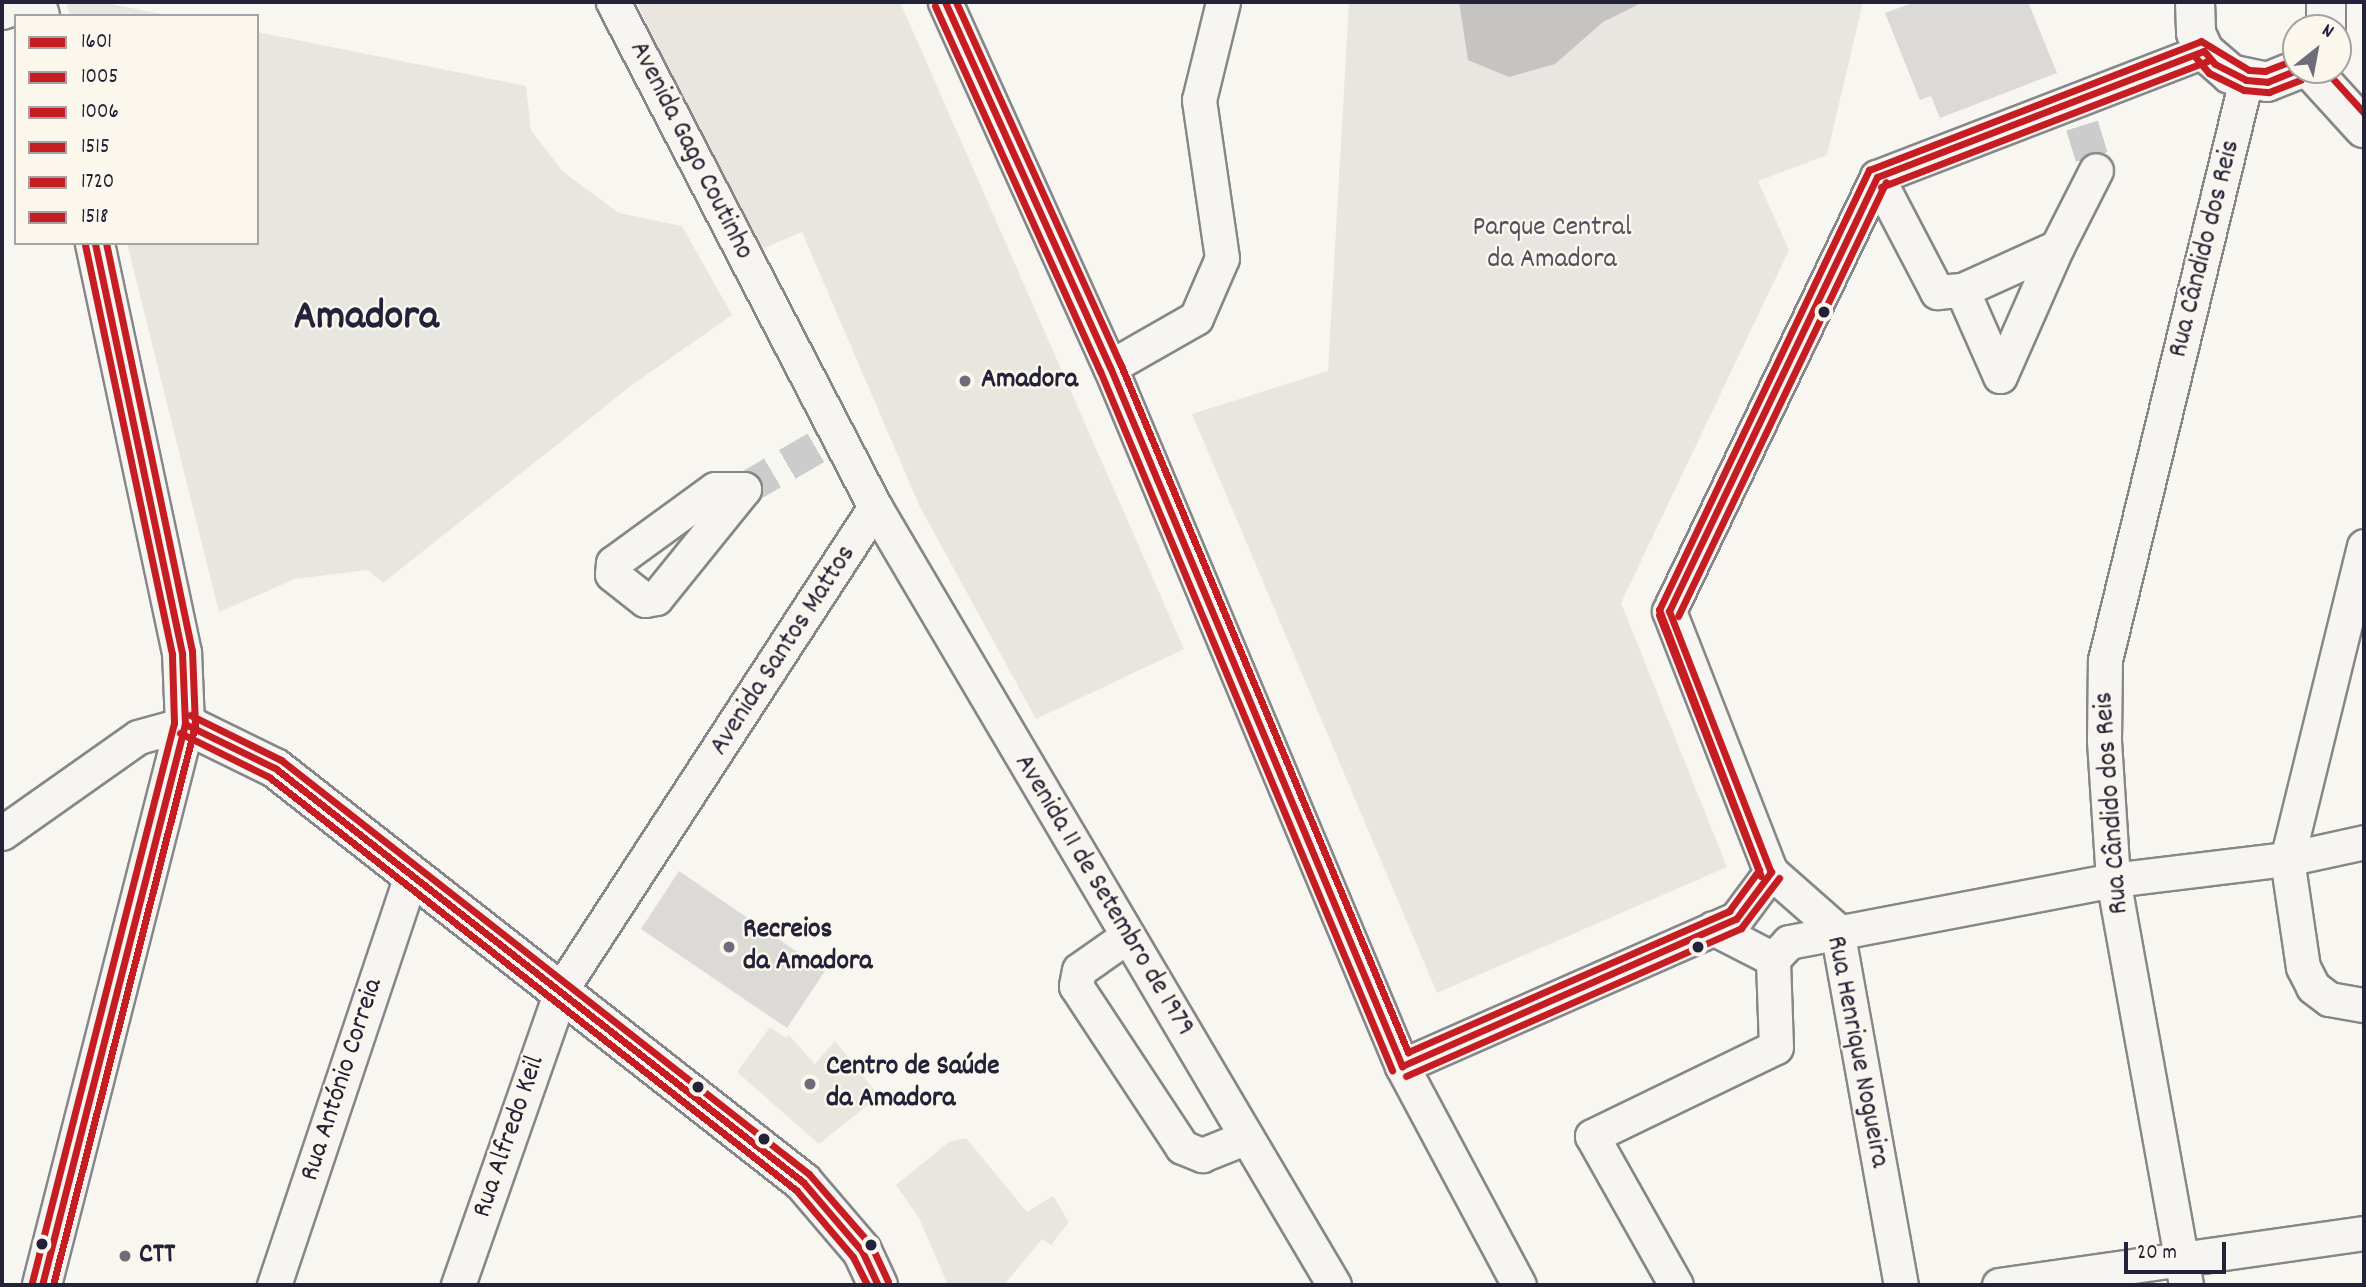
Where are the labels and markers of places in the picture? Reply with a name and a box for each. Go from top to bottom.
unlabelled marker [1817,305,1831,319]
place label: Amadora [981,364,1078,398]
marker: Amadora [955,371,975,391]
place label: Recreios da Amadora [743,914,872,980]
marker: Recreios da Amadora [721,939,737,955]
unlabelled marker [1691,940,1705,954]
place label: Centro de Saúde da Amadora [826,1051,1000,1117]
marker: Centro de Saúde da Amadora [800,1074,820,1094]
unlabelled marker [691,1080,705,1094]
unlabelled marker [757,1132,771,1146]
unlabelled marker [35,1237,49,1251]
unlabelled marker [864,1238,878,1252]
place label: CTT [139,1239,175,1273]
marker: CTT [117,1248,133,1264]

